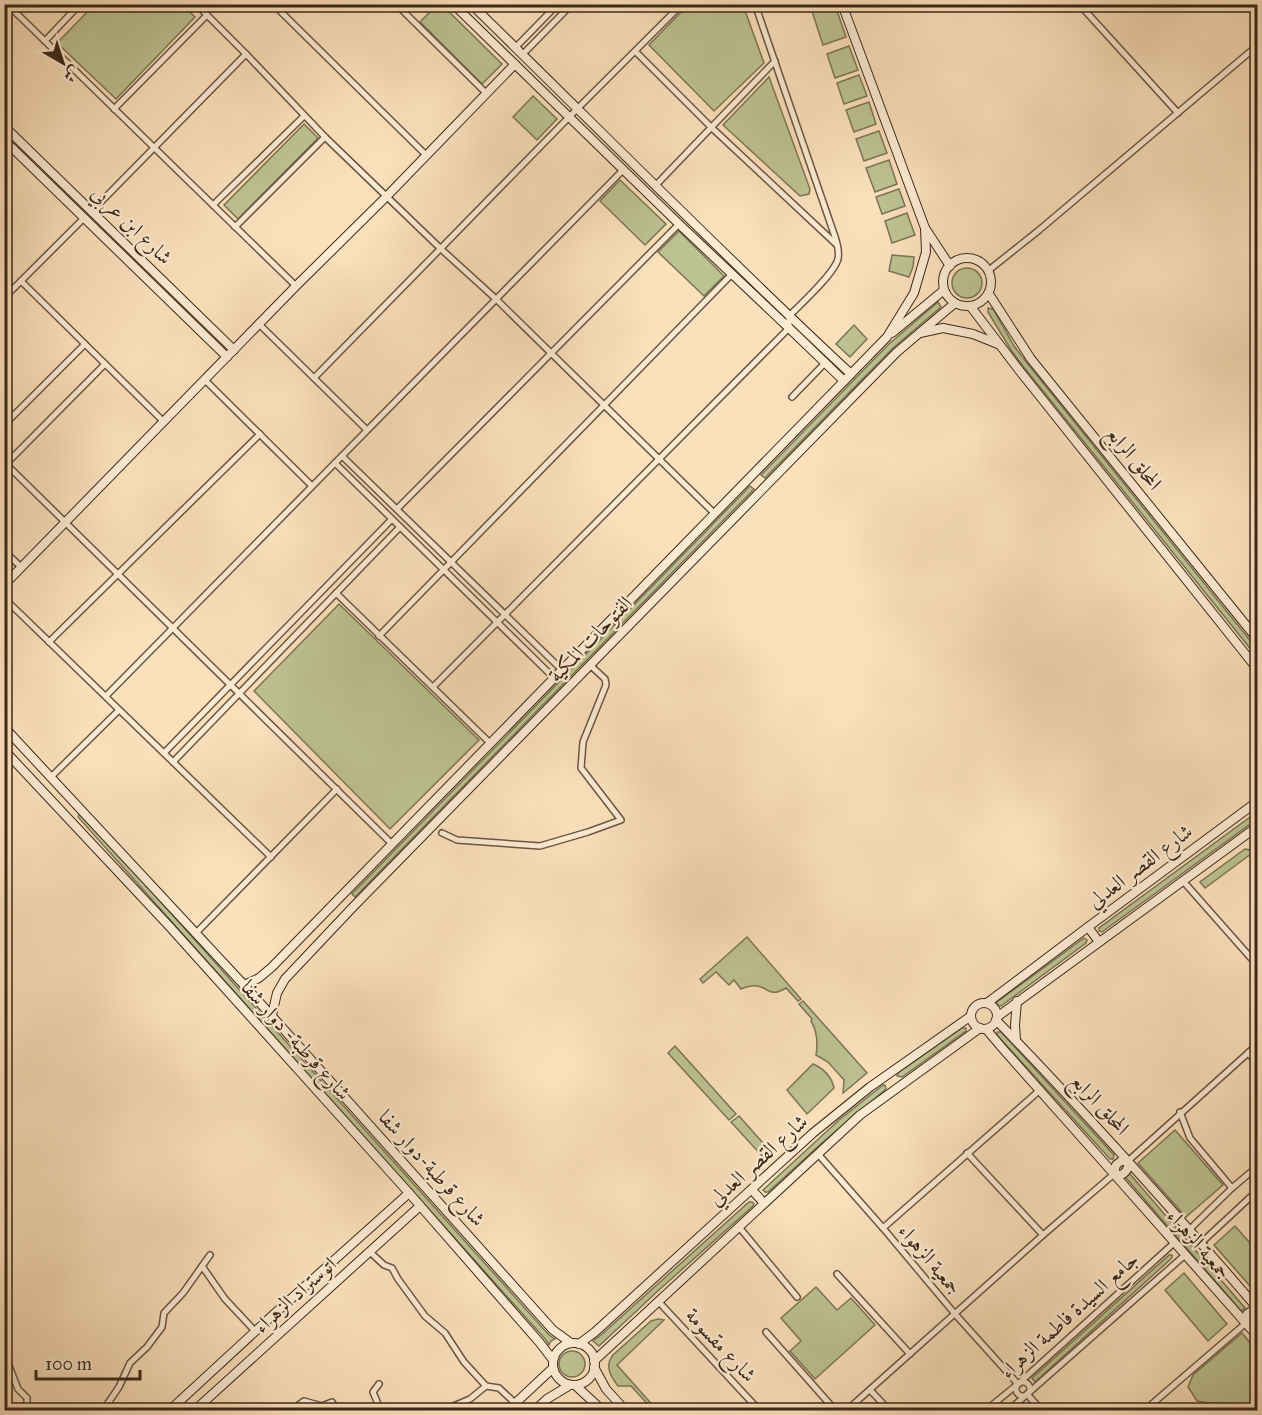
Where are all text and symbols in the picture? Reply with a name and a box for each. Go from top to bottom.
north arrow [33,33,93,93]
text: ش [60,62,84,87]
street label: شارع ابن عربي [82,180,178,274]
street label: المحلق الرابع [1096,421,1168,499]
street label: الفتوحات المكية [542,590,638,688]
street label: شارع القصر العدلي [1082,818,1201,918]
street label: شارع قرطبة- دوار شفا [232,975,357,1109]
street label: المحلق الرابع [1060,1068,1135,1144]
street label: شارع قرطبة-دوار شفا [369,1104,491,1235]
street label: شارع القصر العدلي [703,1109,816,1215]
street label: جمعية الزهراء [1161,1203,1237,1285]
street label: جمعية الزهواء [893,1218,967,1300]
street label: جامع السيدة فاطمة الزهراء [994,1246,1148,1389]
street label: اتوستراد الزهراء [248,1251,342,1339]
street label: شارع مقسومة [676,1302,762,1391]
scale bar [36,1343,140,1381]
text: 100 m [45,1353,92,1375]

